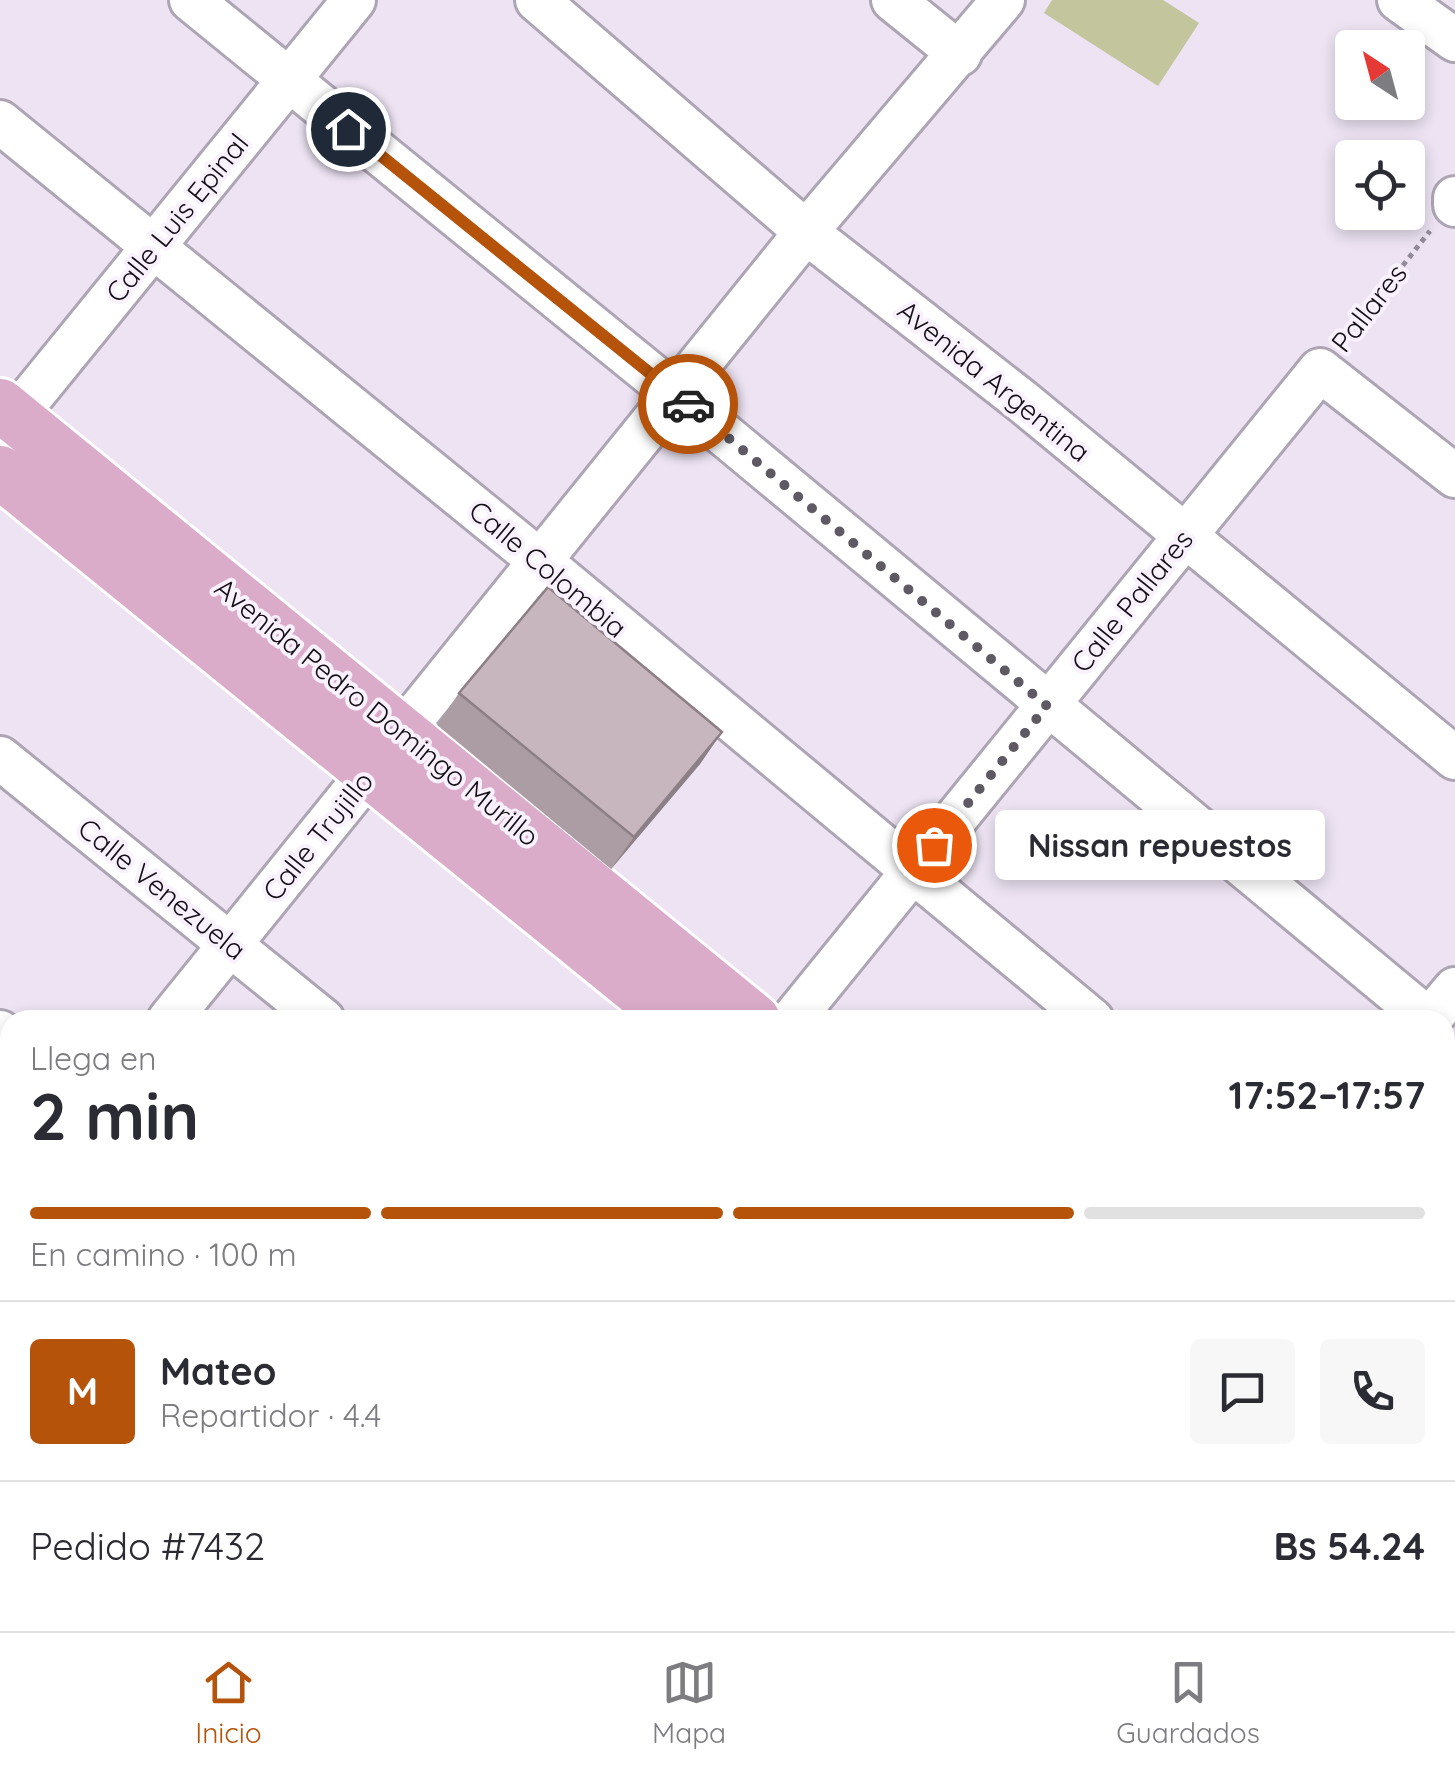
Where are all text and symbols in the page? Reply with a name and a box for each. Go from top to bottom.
north arrow [1335,30,1425,120]
map controls [1335,30,1425,230]
pin [306,87,391,172]
icon: home [321,102,376,157]
street label: Calle Luis Epinal [98,126,255,309]
button: locate [1335,140,1425,230]
street label: Pallares [1323,257,1414,359]
street label: Avenida Argentina [891,292,1098,469]
courier [638,354,738,454]
icon: car [661,377,716,432]
street label: Calle Colombia [462,493,634,645]
street label: Calle Pallares [1063,522,1200,679]
street label: Avenida Pedro Domingo Murillo [208,570,547,853]
street label: Calle Trujillo [255,764,380,907]
pin [892,803,977,888]
street label: Calle Venezuela [71,810,253,967]
callout: Nissan repuestos [994,810,1324,880]
icon: bag [907,818,962,873]
text: Nissan repuestos [1028,825,1292,865]
text: Llega en [30,1038,157,1078]
text: 17:52–17:57 [1229,1071,1425,1119]
text: 2 min [30,1075,199,1156]
text: En camino · 100 m [30,1234,297,1274]
button: chat [1190,1339,1295,1444]
button: phone [1320,1339,1425,1444]
text: Mateo [160,1347,276,1395]
text: M [67,1367,98,1415]
text: Repartidor · 4.4 [160,1395,381,1435]
text: Pedido #7432 [30,1522,265,1570]
text: Bs 54.24 [1273,1522,1425,1570]
tab: Inicio [195,1655,262,1750]
tab: Mapa [652,1655,726,1750]
tab: Guardados [1116,1655,1260,1750]

